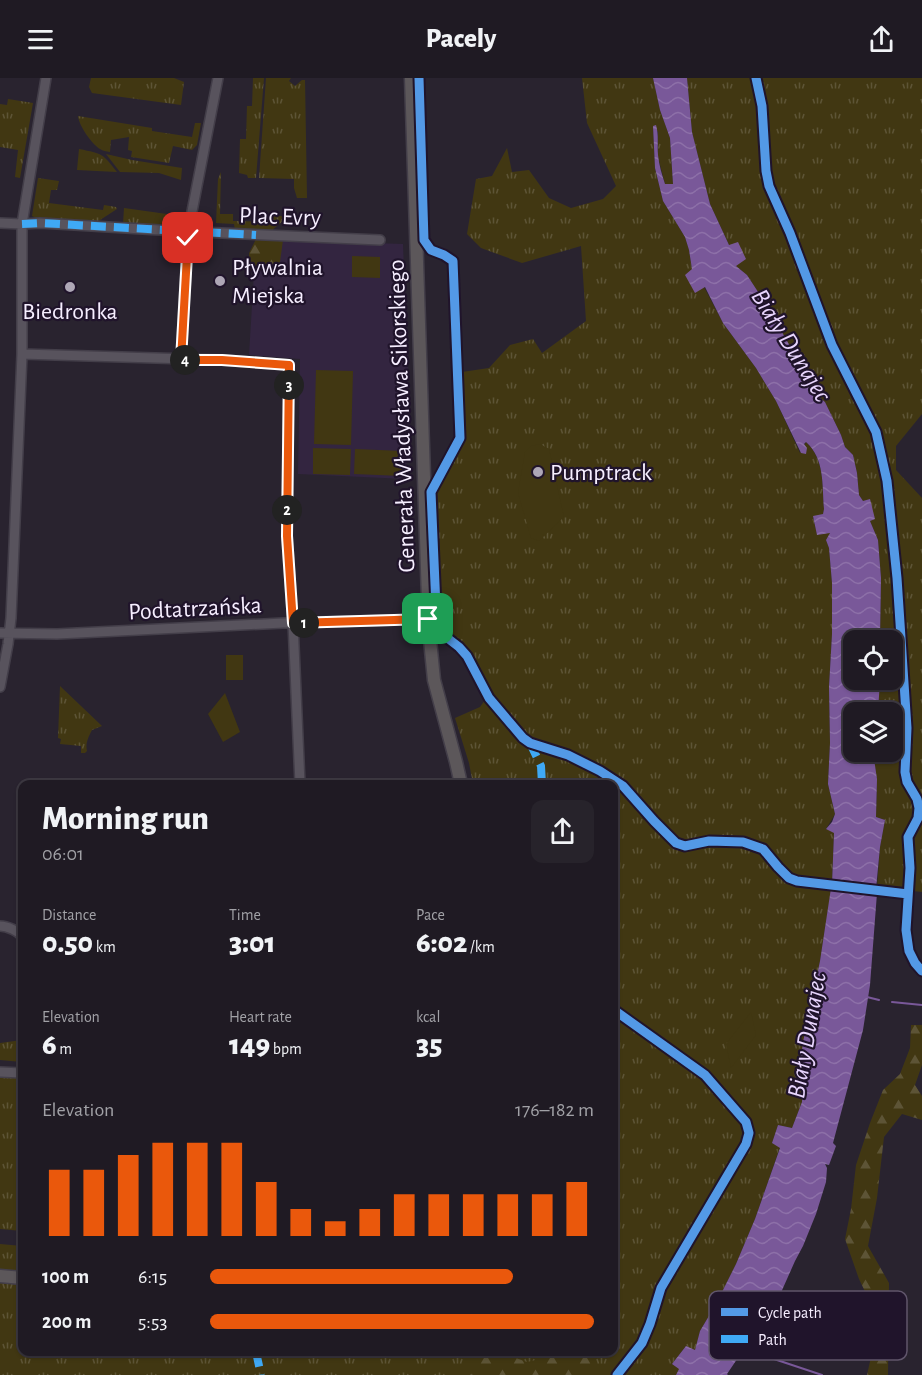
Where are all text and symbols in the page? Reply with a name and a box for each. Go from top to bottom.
icon: menu [24,23,57,56]
icon: share [865,23,898,56]
text: Pacely [426,25,496,52]
street label: Plac Evry [239,204,321,230]
pin [162,212,213,263]
icon: check [171,221,204,254]
place label: Pływalnia Miejska [232,256,323,308]
street label: Generała Władysława Sikorskiego [385,259,419,573]
marker: Pływalnia Miejska [213,274,227,288]
marker: Biedronka [63,280,77,294]
water label: Biały Dunajec [746,284,836,407]
place label: Biedronka [22,300,118,324]
pin: 4 [170,345,200,375]
text: 4 [181,352,189,368]
pin: 3 [274,370,304,400]
text: 3 [286,377,292,393]
place label: Pumptrack [550,461,652,485]
marker: Pumptrack [531,465,545,479]
pin: 2 [272,495,302,525]
text: 2 [283,502,291,518]
pin [402,593,453,644]
street label: Podtatrzańska [128,594,262,624]
icon: arrive [411,602,444,635]
pin: 1 [289,608,319,638]
text: 1 [301,615,307,631]
map controls [843,630,903,762]
button: locate [843,630,903,690]
button: layers [843,702,903,762]
button: share [531,800,594,863]
text: Morning run [42,803,209,836]
text: 06:01 [42,844,84,864]
text: Distance [42,907,96,923]
text: Time [229,907,261,923]
text: Pace [416,907,445,923]
text: 0.50 [42,928,93,958]
text: 3:01 [229,928,276,958]
text: 6:02 [416,928,467,958]
text: km [93,939,116,955]
text: /km [467,939,495,955]
water label: Biały Dunajec [783,970,831,1100]
text: Elevation [42,1009,100,1025]
text: Heart rate [229,1009,292,1025]
text: kcal [416,1009,440,1025]
text: 6 [42,1030,57,1060]
text: 149 [229,1030,270,1060]
text: 35 [416,1030,442,1060]
text: m [57,1041,72,1057]
text: bpm [270,1041,302,1057]
text: Elevation [42,1100,114,1120]
text: 176–182 m [515,1100,594,1120]
text: 100 m [42,1267,89,1287]
text: 6:15 [138,1267,167,1287]
legend [709,1291,907,1360]
text: Cycle path [758,1305,822,1322]
text: 200 m [42,1312,91,1332]
text: 5:53 [138,1312,168,1332]
text: Path [758,1332,787,1348]

